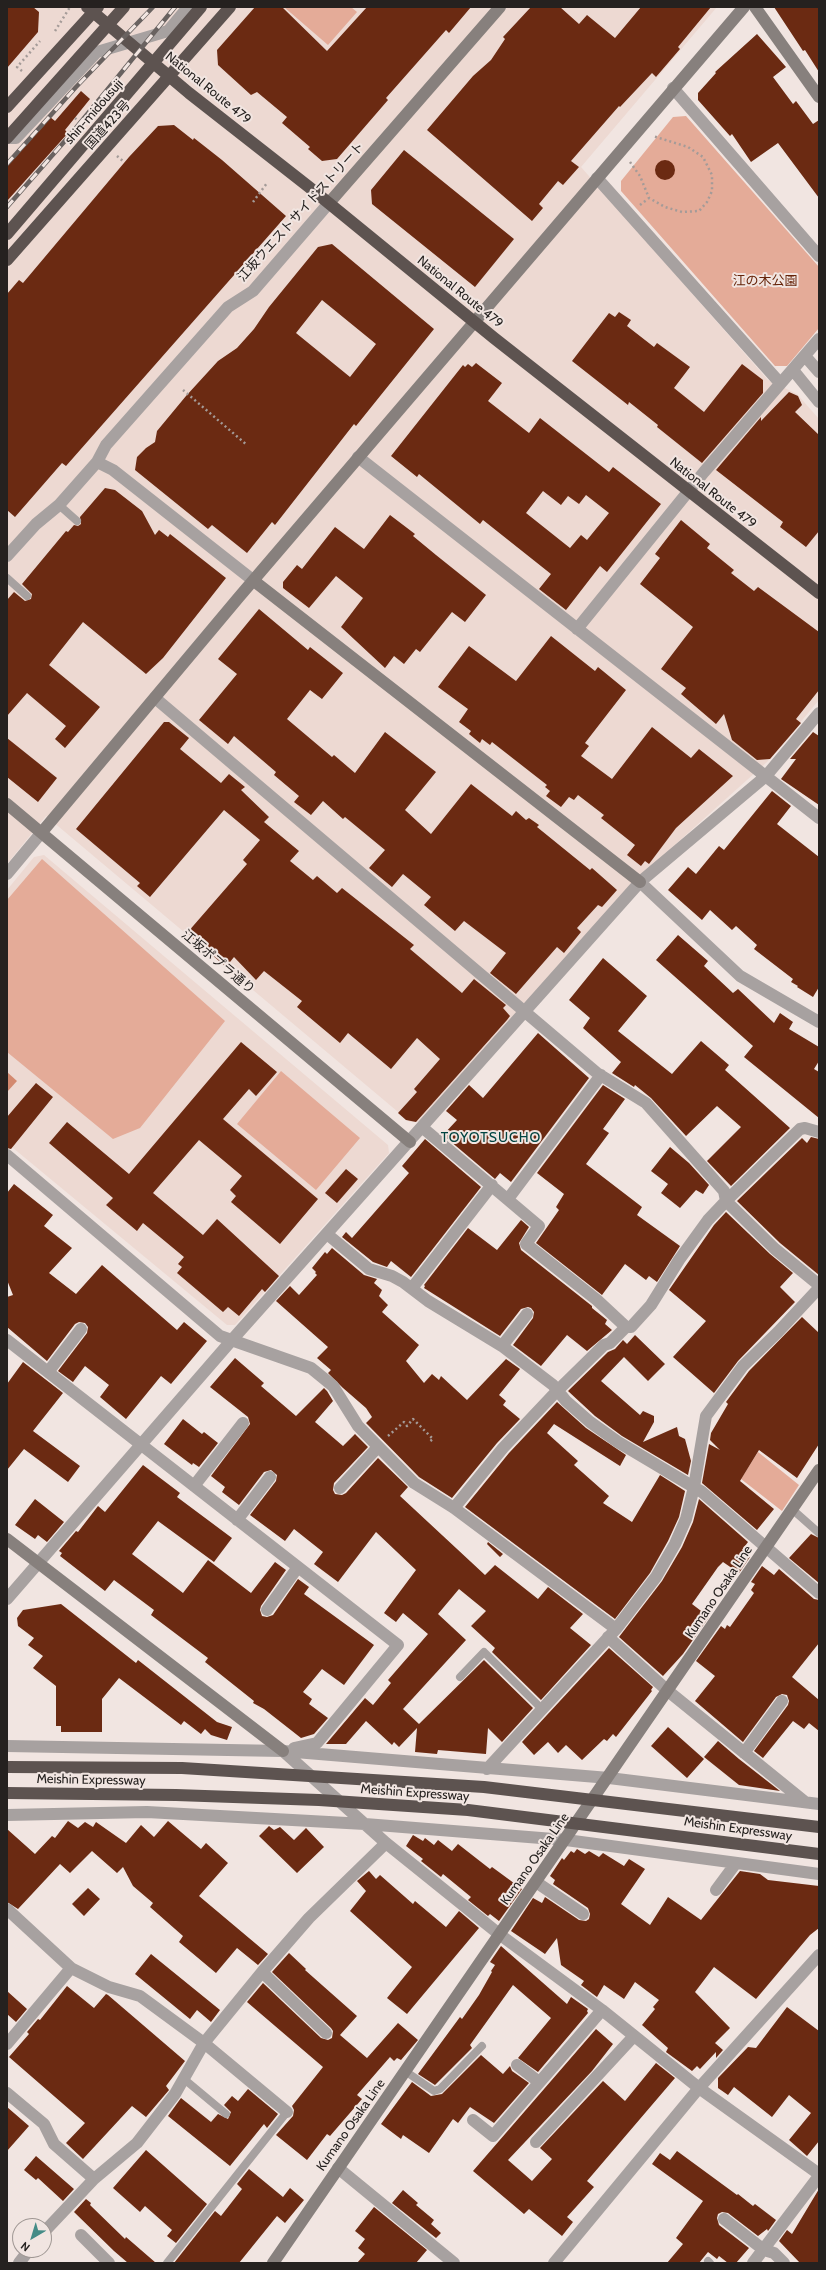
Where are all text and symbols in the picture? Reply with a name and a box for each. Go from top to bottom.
street label: National Route 479 [162,49,254,127]
street label: shin-midousuji [62,76,126,148]
street label: 国道423号 [82,97,134,153]
street label: 江坂ウエストサイドストリート [234,139,368,285]
street label: National Route 479 [414,253,506,331]
park label: 江の木公園 [733,273,797,289]
street label: National Route 479 [667,454,759,532]
street label: 江坂ポプラ通り [178,927,258,997]
district label: TOYOTSUCHO [441,1130,541,1146]
street label: Kumano Osaka Line [682,1543,756,1641]
street label: Meishin Expressway [36,1771,146,1789]
street label: Meishin Expressway [360,1781,470,1805]
street label: Kumano Osaka Line [497,1810,573,1908]
street label: Meishin Expressway [683,1814,793,1844]
street label: Kumano Osaka Line [313,2076,389,2174]
north arrow [12,2218,52,2258]
text: N [18,2239,33,2255]

